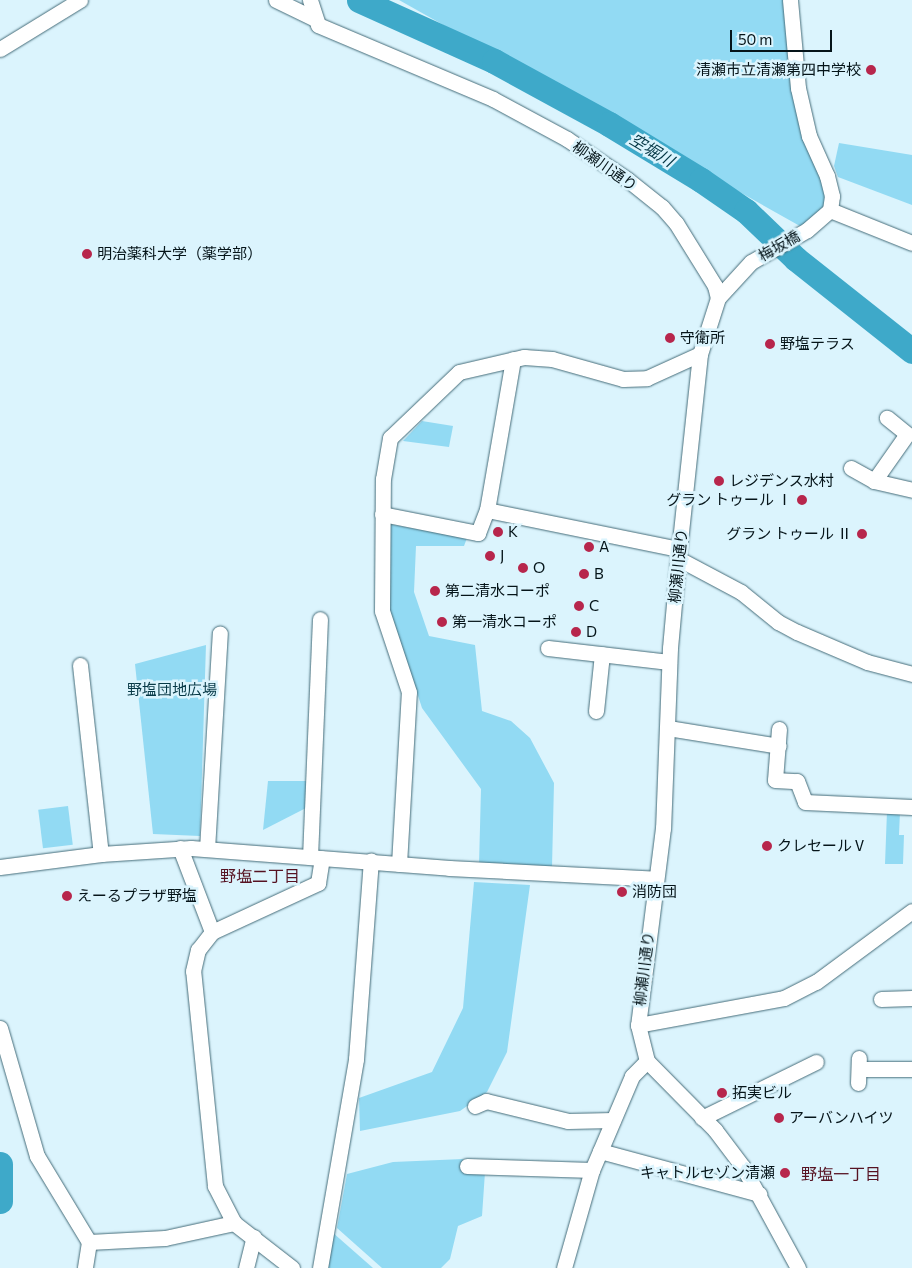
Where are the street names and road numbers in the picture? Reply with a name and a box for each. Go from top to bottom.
street label: 柳瀬川通り [569,137,641,195]
street label: 梅坂橋 [755,227,803,265]
street label: 柳瀬川通り [665,528,691,604]
street label: 柳瀬川通り [630,931,658,1007]

